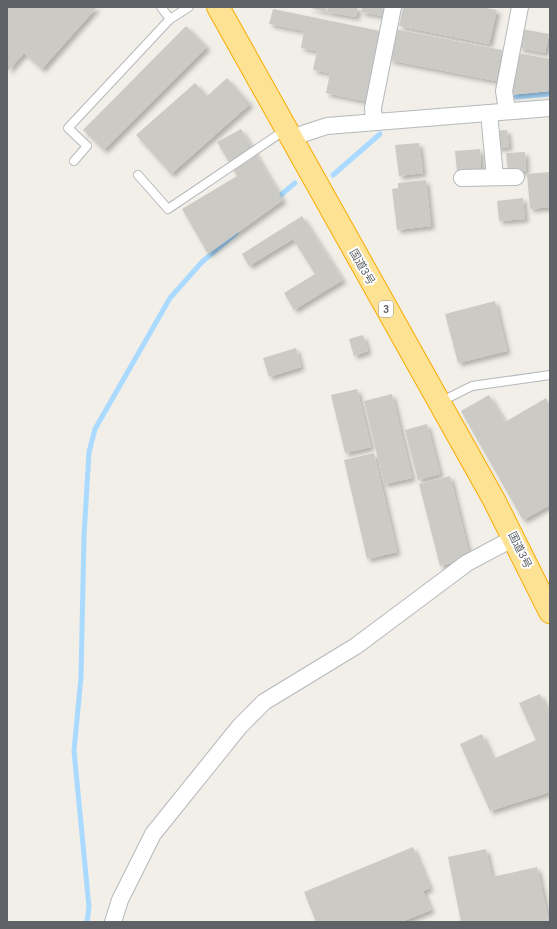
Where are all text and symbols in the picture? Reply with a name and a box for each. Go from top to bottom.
street label: 国道3号 [347,247,377,287]
road number: 3 [379,301,393,317]
street label: 国道3号 [506,530,534,570]

